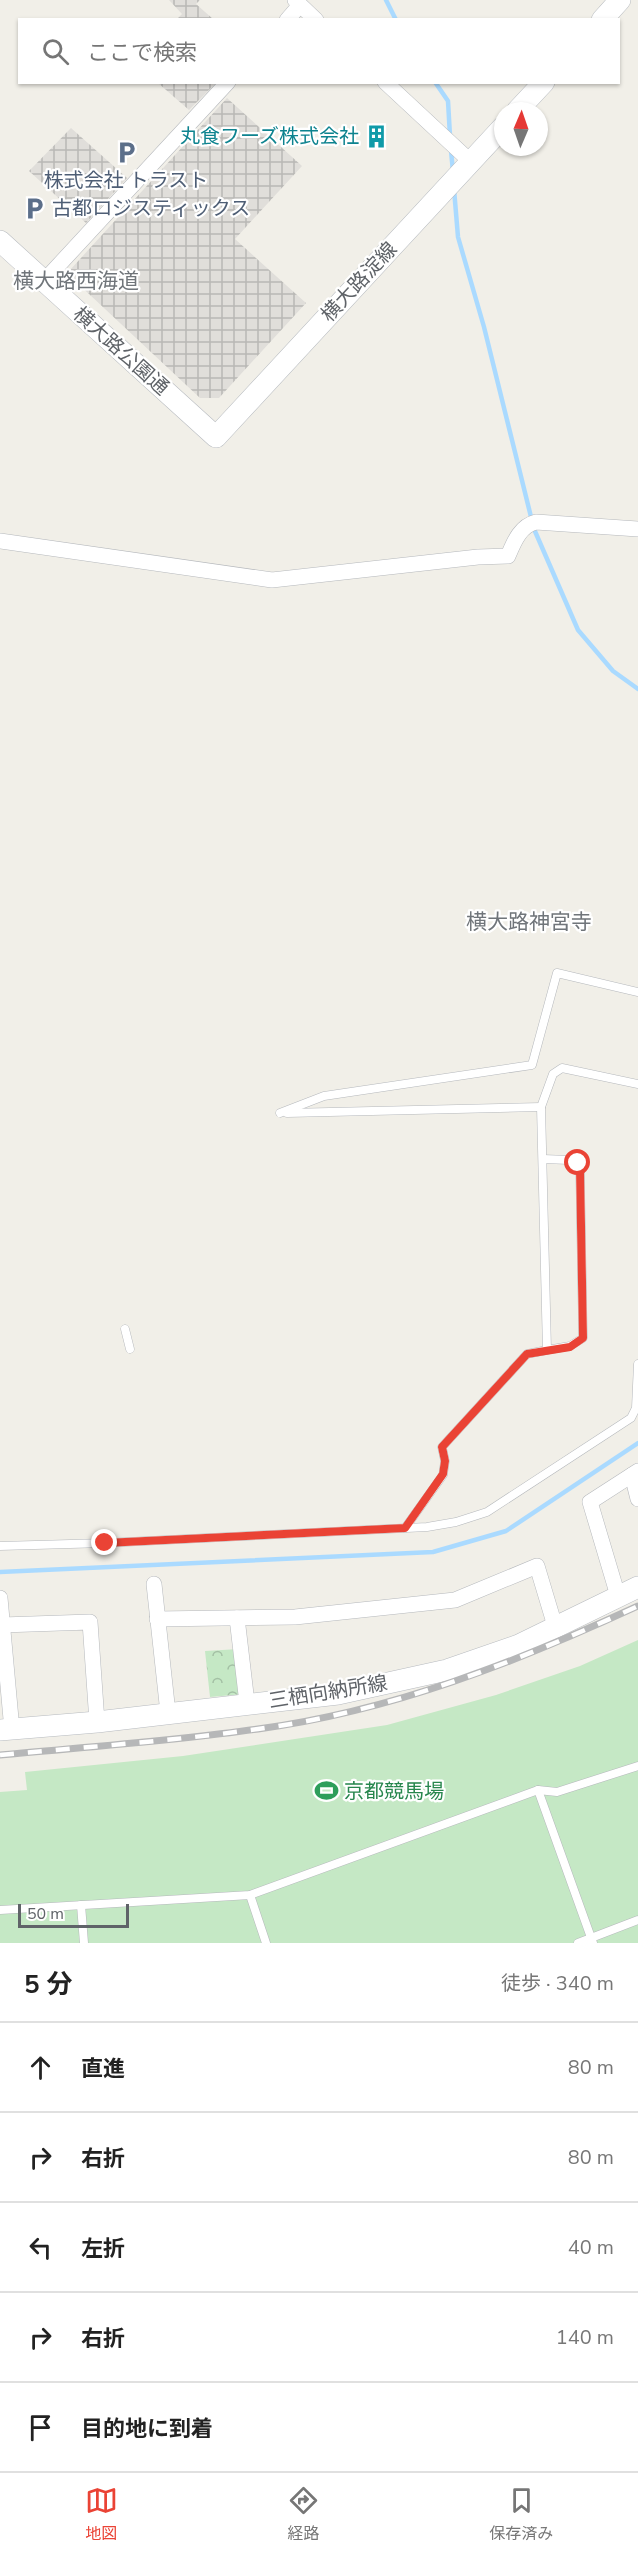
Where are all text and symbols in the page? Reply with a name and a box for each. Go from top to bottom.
search box [18,18,620,84]
icon: search [39,35,72,68]
text: ここで検索 [87,38,197,68]
north arrow [494,102,548,156]
place label: 丸食フーズ株式会社 [180,123,359,150]
building icon: 丸食フーズ株式会社 [364,123,390,149]
parking icon: 株式会社 トラスト [113,139,139,165]
place label: 株式会社 トラスト [44,167,208,194]
parking icon: 古都ロジスティックス [21,195,47,221]
place label: 古都ロジスティックス [52,195,250,222]
street label: 横大路淀線 [315,236,403,328]
district label: 横大路西海道 [13,267,139,295]
street label: 横大路公園通 [67,301,175,401]
district label: 横大路神宮寺 [466,908,592,936]
route start [564,1149,590,1175]
route end [91,1529,117,1555]
street label: 三栖向納所線 [267,1669,389,1715]
sports icon: 京都競馬場 [313,1778,339,1804]
place label: 京都競馬場 [344,1778,444,1805]
scale bar [18,1901,129,1928]
text: 50 m [27,1903,64,1925]
text: 5 分 [24,1967,73,2002]
text: 徒歩 · 340 m [501,1970,614,1997]
icon: ahead [24,2051,57,2084]
text: 直進 [81,2054,125,2084]
text: 80 m [568,2054,614,2081]
icon: right [24,2141,57,2174]
text: 右折 [81,2144,125,2174]
text: 80 m [568,2144,614,2171]
icon: left [24,2231,57,2264]
text: 左折 [81,2234,125,2264]
text: 40 m [568,2234,614,2261]
icon: right [24,2321,57,2354]
text: 右折 [81,2324,125,2354]
text: 140 m [556,2324,614,2351]
icon: arrive [24,2411,57,2444]
text: 目的地に到着 [81,2414,213,2444]
tab: 地図 [85,2484,118,2545]
tab: 経路 [287,2484,320,2545]
tab: 保存済み [489,2484,553,2545]

